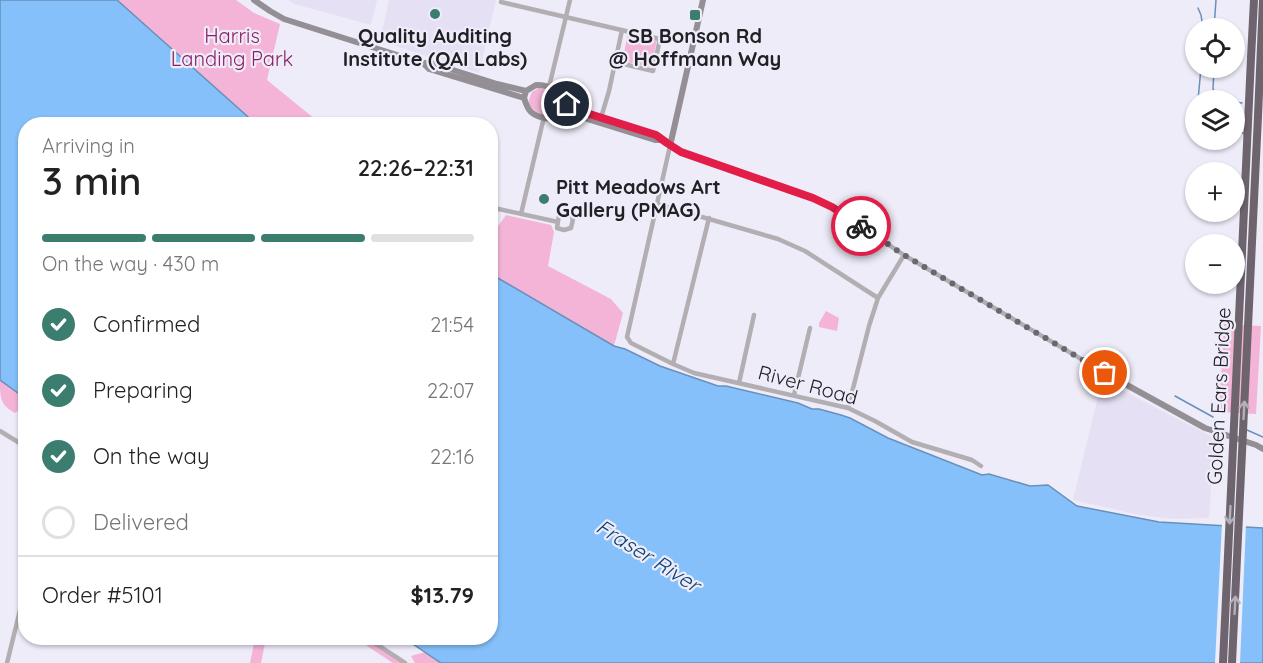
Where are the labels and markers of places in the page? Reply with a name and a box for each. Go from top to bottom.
marker: Quality Auditing Institute (QAI Labs) [428,7,442,21]
marker: SB Bonson Rd @ Hoffmann Way [688,8,702,22]
place label: Quality Auditing Institute (QAI Labs) [343,23,527,71]
place label: SB Bonson Rd @ Hoffmann Way [609,23,781,71]
pin [541,78,592,129]
place label: Pitt Meadows Art Gallery (PMAG) [556,174,721,222]
marker: Pitt Meadows Art Gallery (PMAG) [537,192,551,206]
pin [1079,347,1130,398]

